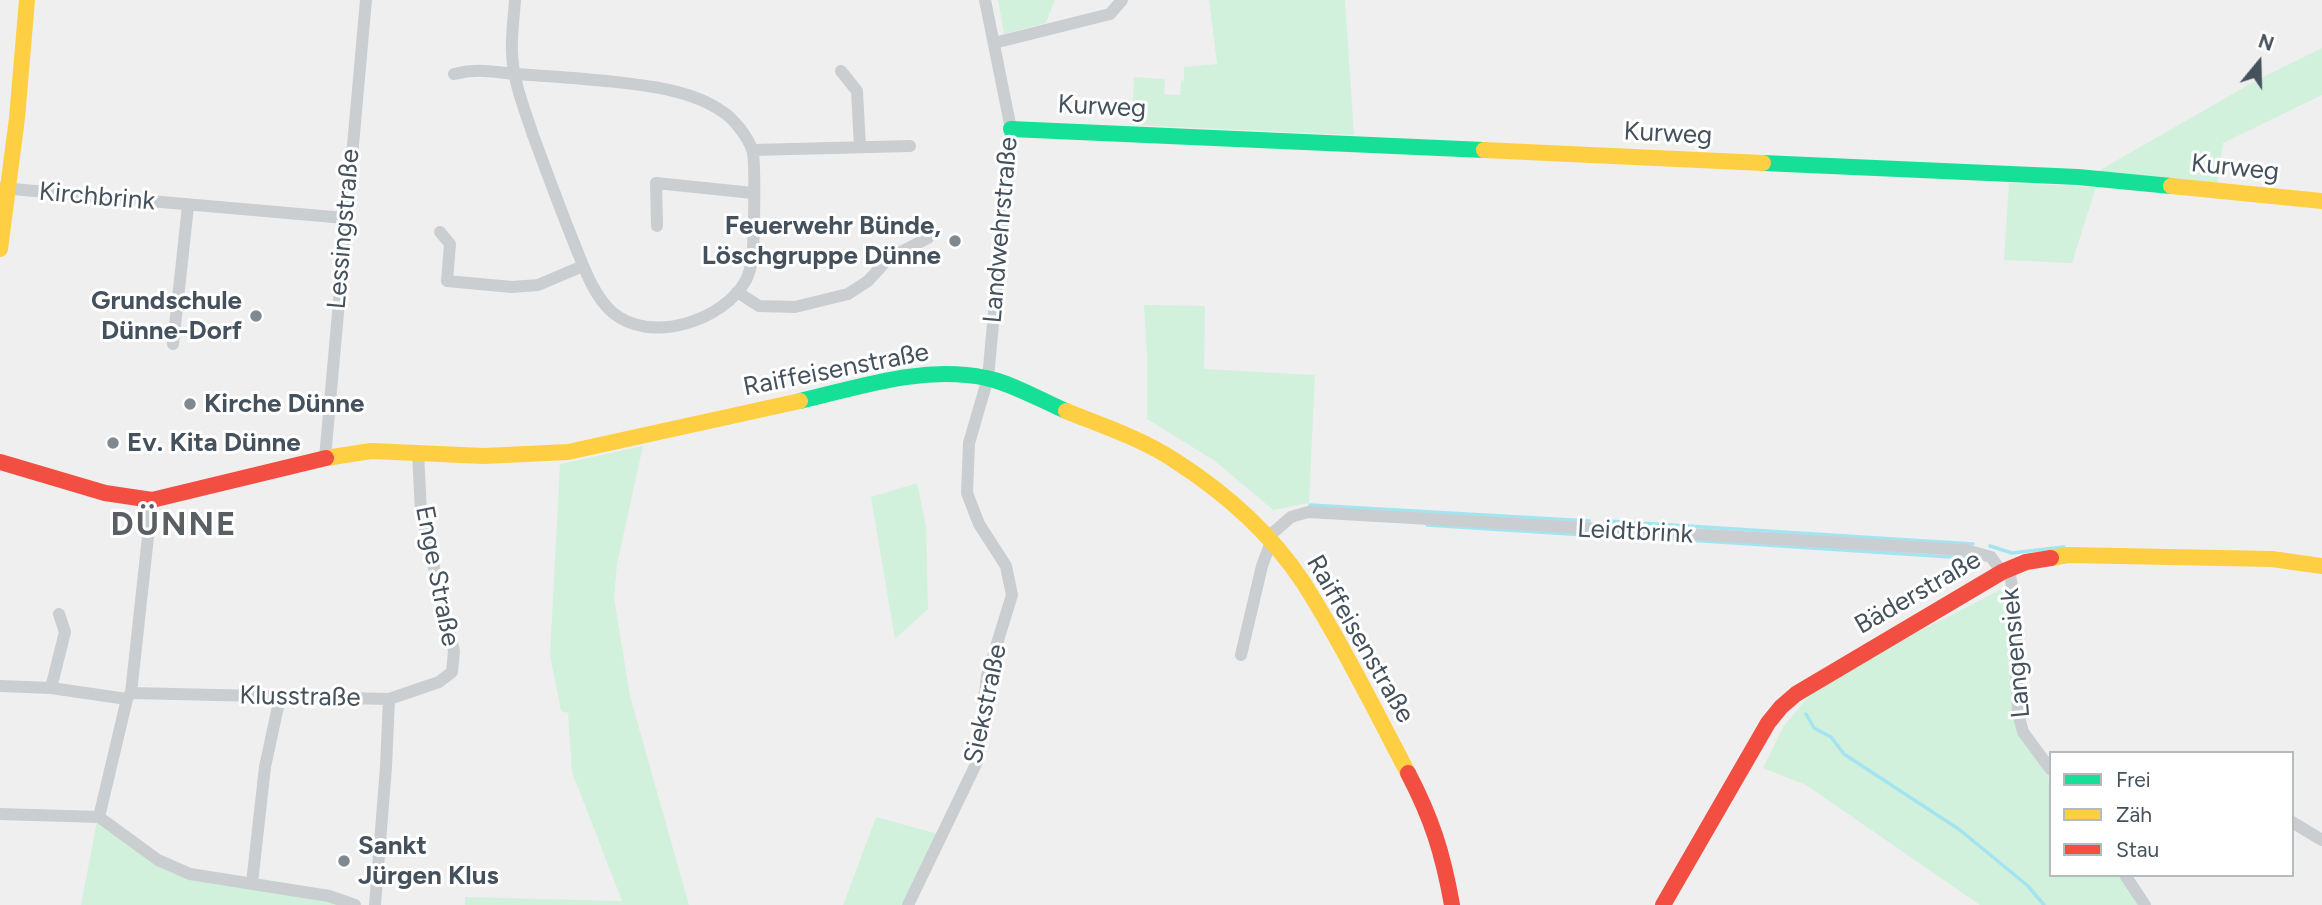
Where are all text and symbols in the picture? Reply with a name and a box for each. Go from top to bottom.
north arrow [2224,28,2294,98]
text: N [2255,29,2277,56]
street label: Kurweg [1057,89,1147,125]
street label: Kurweg [1623,116,1713,152]
street label: Landwehrstraße [977,136,1025,324]
street label: Lessingstraße [321,148,367,310]
street label: Kurweg [2189,148,2281,188]
street label: Kirchbrink [38,176,156,218]
place label: Feuerwehr Bünde, Löschgruppe Dünne [702,210,941,272]
marker: Feuerwehr Bünde, Löschgruppe Dünne [947,233,963,249]
place label: Grundschule Dünne-Dorf [91,285,242,346]
marker: Grundschule Dünne-Dorf [248,308,264,324]
street label: Raiffeisenstraße [740,337,932,403]
place label: Kirche Dünne [204,388,364,420]
marker: Kirche Dünne [182,396,198,412]
place label: Ev. Kita Dünne [127,427,301,459]
marker: Ev. Kita Dünne [105,435,121,451]
street label: Enge Straße [408,503,466,649]
district label: DÜNNE [111,505,237,545]
street label: Leidtbrink [1576,513,1694,551]
street label: Bäderstraße [1849,544,1987,642]
street label: Raiffeisenstraße [1299,550,1421,728]
street label: Langensiek [1995,587,2037,719]
street label: Siekstraße [958,641,1014,767]
street label: Klusstraße [239,680,361,714]
legend [2049,751,2294,877]
text: Frei [2116,767,2151,792]
text: Zäh [2116,802,2152,827]
place label: Sankt Jürgen Klus [358,830,499,892]
text: Stau [2116,837,2159,862]
marker: Sankt Jürgen Klus [336,853,352,869]

